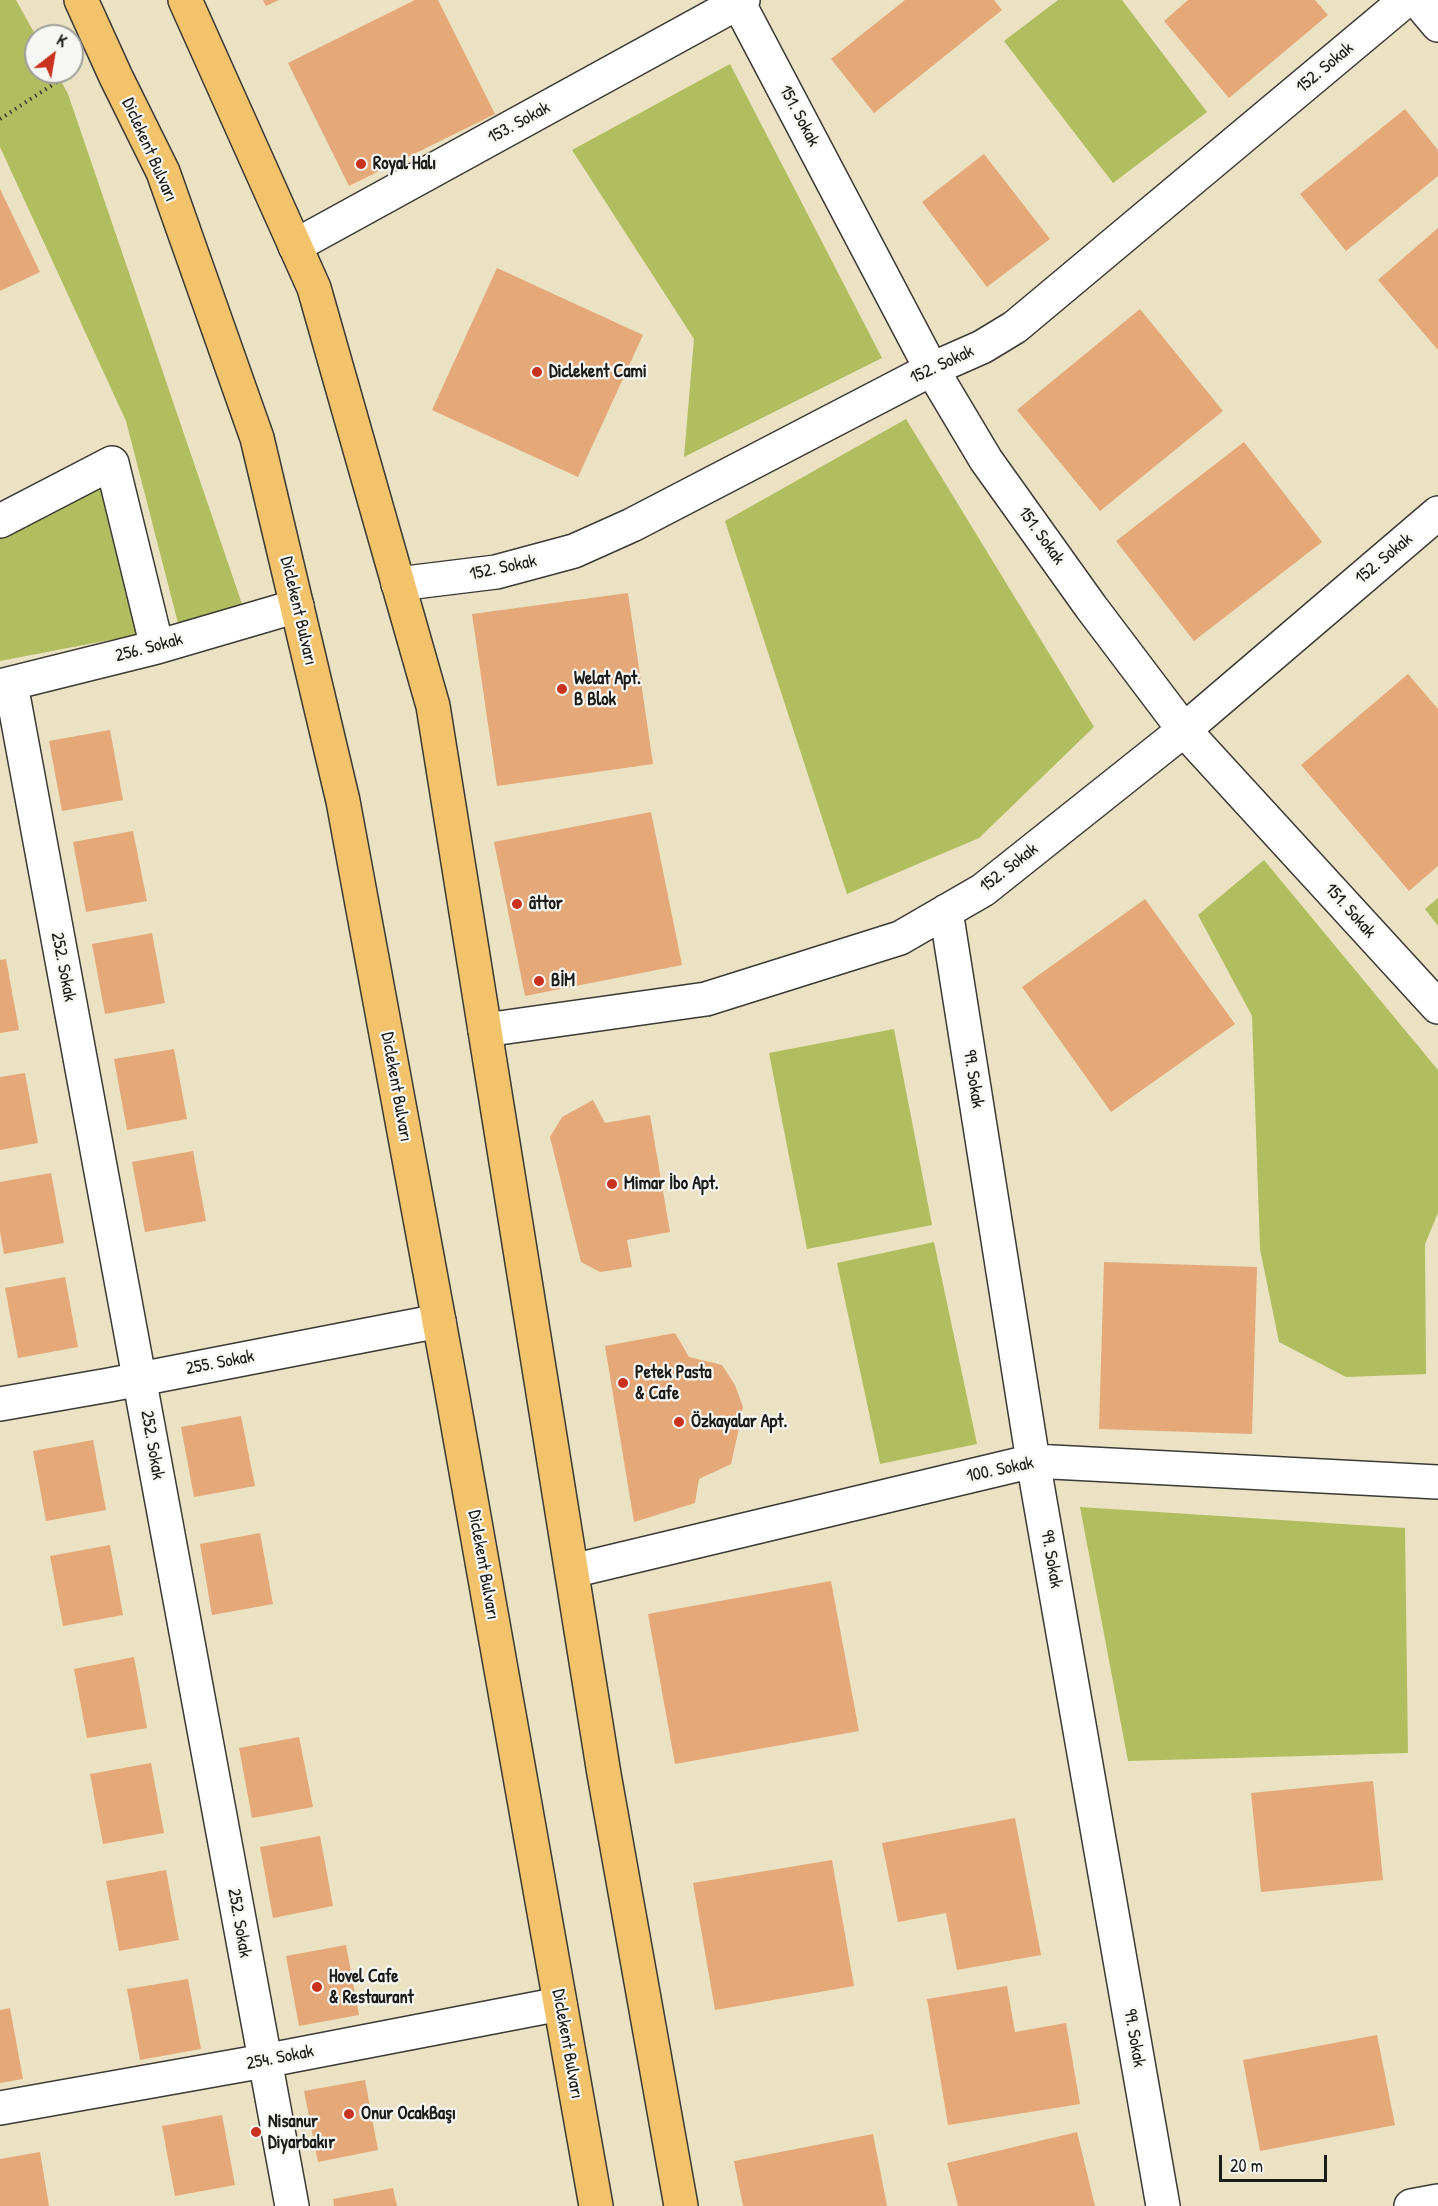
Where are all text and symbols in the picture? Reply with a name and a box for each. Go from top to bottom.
north arrow [24,24,84,84]
text: K [53,29,71,52]
street label: 152. Sokak [1292,38,1358,98]
street label: 151. Sokak [774,82,824,150]
street label: Diclekent Bulvarı [117,95,181,205]
street label: 153. Sokak [484,97,554,149]
place label: Royal Halı [373,153,436,175]
marker: Royal Halı [354,157,368,171]
street label: 152. Sokak [907,341,977,389]
place label: Diclekent Cami [549,361,647,383]
marker: Diclekent Cami [530,365,544,379]
street label: 151. Sokak [1013,503,1069,569]
street label: 152. Sokak [1351,529,1417,589]
street label: 152. Sokak [467,550,539,586]
street label: Diclekent Bulvarı [275,555,321,667]
street label: 256. Sokak [113,629,185,667]
place label: Welat Apt. B Blok [574,668,641,710]
marker: Welat Apt. B Blok [555,682,569,696]
street label: 152. Sokak [976,839,1042,897]
street label: 151. Sokak [1320,879,1380,943]
place label: âttor [529,893,563,915]
marker: âttor [510,897,524,911]
street label: 252. Sokak [46,931,80,1003]
place label: BİM [551,970,575,992]
marker: BİM [532,974,546,988]
street label: Diclekent Bulvarı [376,1030,416,1144]
street label: 99. Sokak [958,1048,988,1110]
place label: Mimar İbo Apt. [624,1173,719,1195]
marker: Mimar İbo Apt. [605,1177,619,1191]
street label: 255. Sokak [184,1346,256,1380]
place label: Petek Pasta & Cafe [635,1362,712,1404]
marker: Petek Pasta & Cafe [616,1376,630,1390]
street label: 252. Sokak [135,1409,169,1481]
place label: Özkayalar Apt. [691,1411,787,1433]
marker: Özkayalar Apt. [672,1415,686,1429]
street label: 100. Sokak [964,1452,1036,1488]
street label: Diclekent Bulvarı [463,1508,503,1622]
street label: 99. Sokak [1035,1528,1067,1590]
street label: 252. Sokak [222,1887,256,1959]
place label: Hovel Cafe & Restaurant [329,1966,414,2008]
marker: Hovel Cafe & Restaurant [310,1980,324,1994]
street label: Diclekent Bulvarı [547,1987,587,2101]
street label: 99. Sokak [1118,2007,1150,2069]
street label: 254. Sokak [244,2041,316,2075]
place label: Onur OcakBaşı [361,2103,456,2125]
marker: Onur OcakBaşı [342,2107,356,2121]
place label: Nisanur Diyarbakır [268,2111,335,2154]
marker: Nisanur Diyarbakır [249,2125,263,2139]
scale bar [1222,2143,1330,2181]
text: 20 m [1230,2153,1263,2178]

